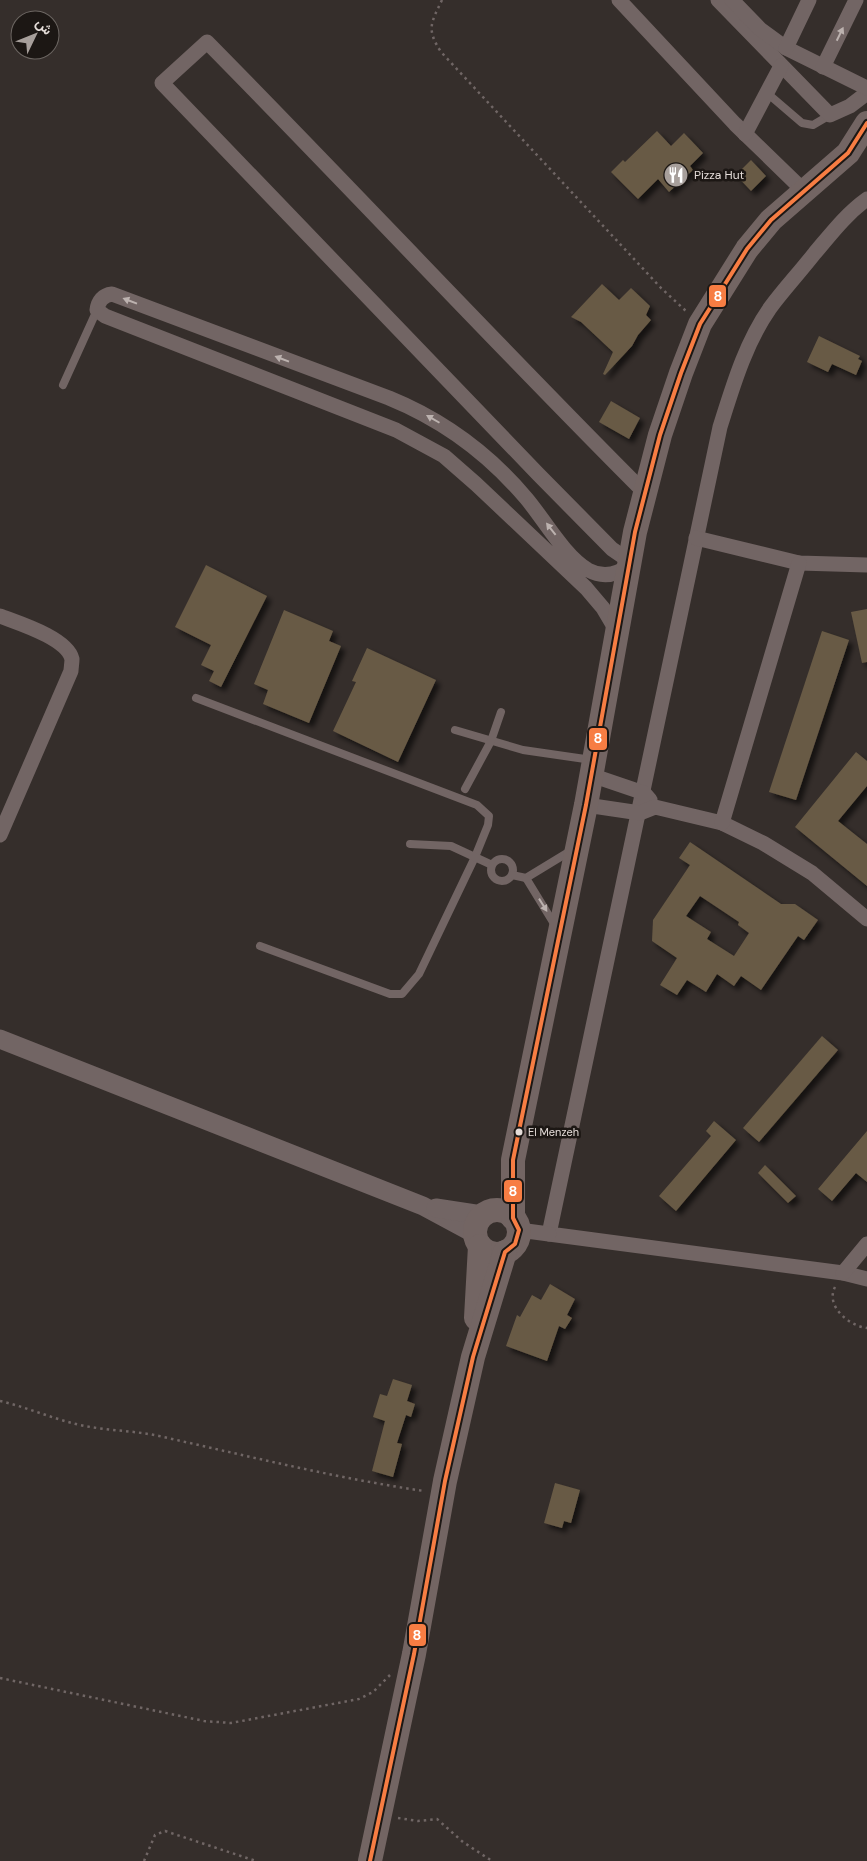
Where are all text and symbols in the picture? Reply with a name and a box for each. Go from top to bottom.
north arrow [10,10,60,60]
text: ش [32,14,57,39]
one-way arrow [836,27,844,41]
restaurant icon: Pizza Hut [663,162,689,188]
place label: Pizza Hut [694,167,745,183]
line badge: 8 [708,284,727,308]
text: 8 [714,287,723,305]
one-way arrow [122,297,137,305]
one-way arrow [274,355,289,363]
one-way arrow [426,415,440,423]
one-way arrow [545,523,556,536]
line badge: 8 [588,727,608,751]
text: 8 [594,729,603,747]
one-way arrow [538,899,547,912]
place label: El Menzeh [528,1125,579,1139]
marker: El Menzeh [514,1127,524,1137]
line badge: 8 [503,1179,523,1203]
text: 8 [509,1182,518,1200]
line badge: 8 [408,1623,427,1647]
text: 8 [413,1626,422,1644]

